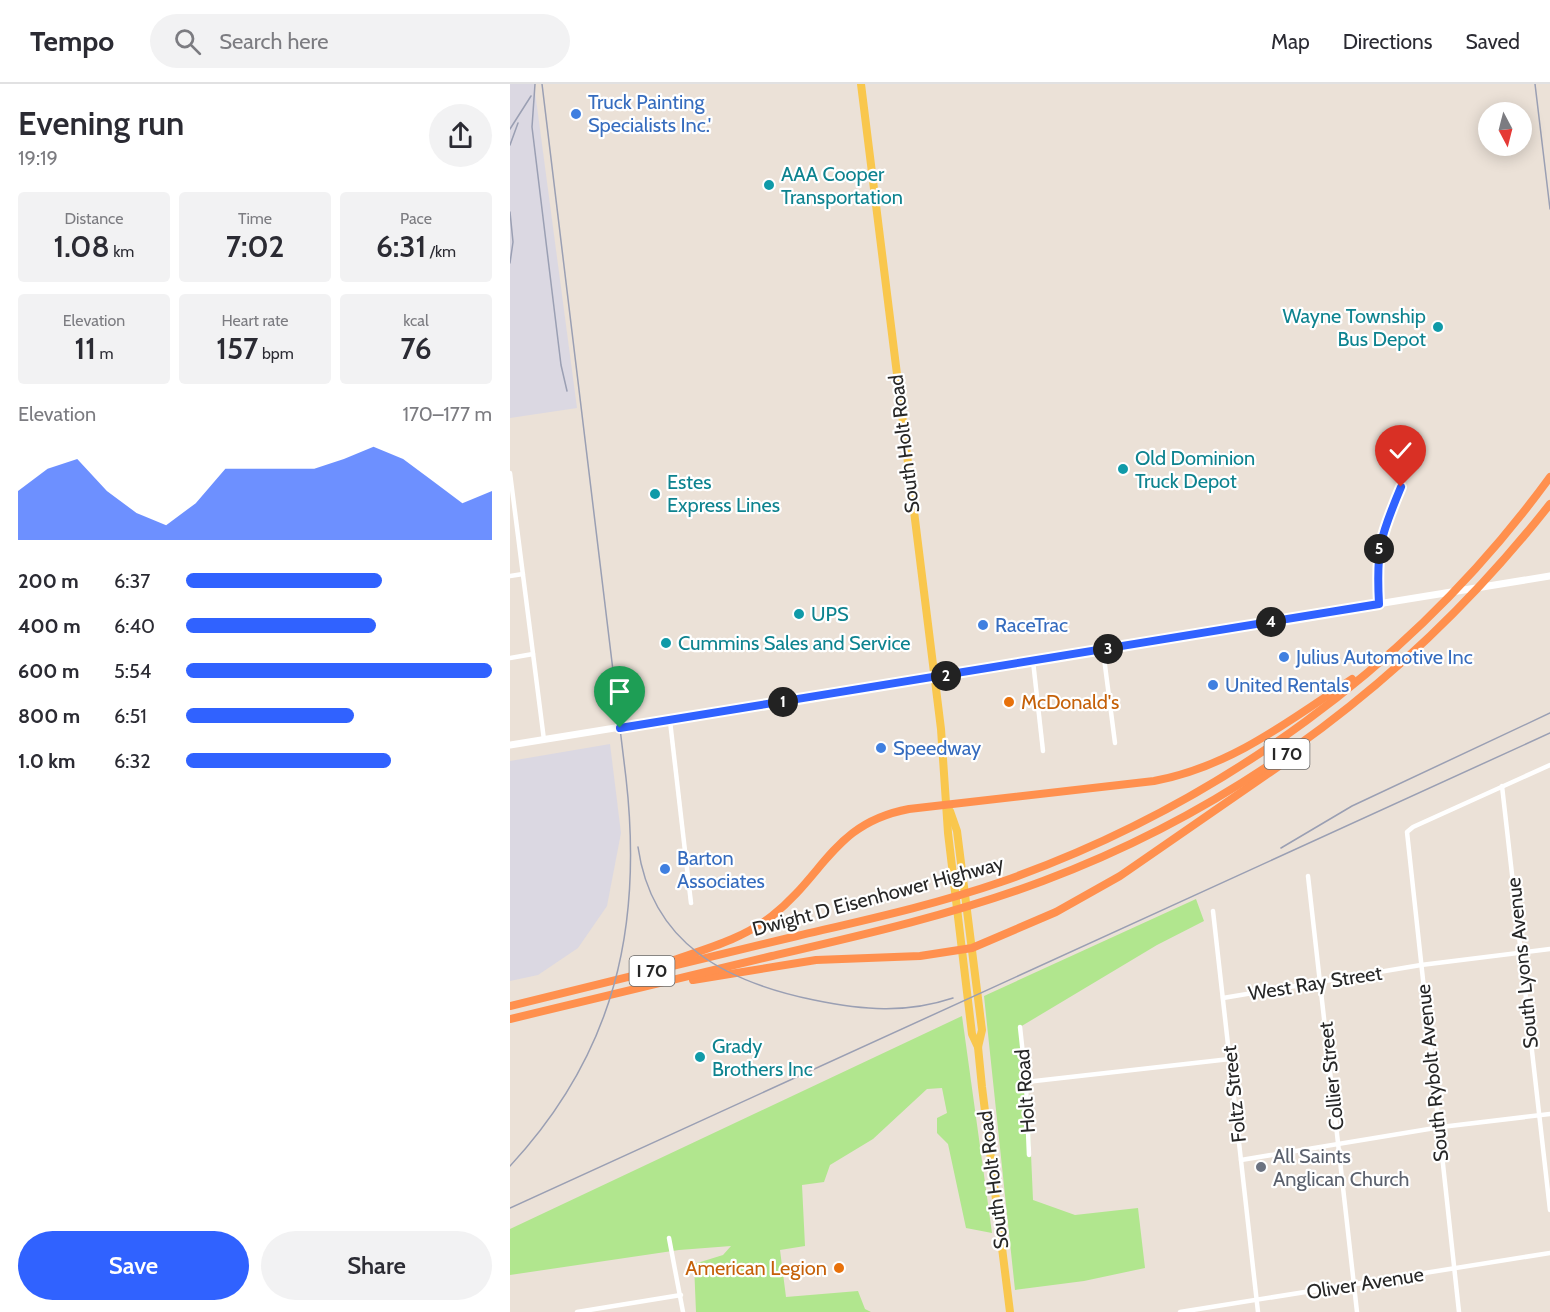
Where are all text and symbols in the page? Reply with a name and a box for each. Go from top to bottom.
search box [150,14,570,68]
text: Tempo [30,24,114,58]
icon: search [171,25,204,58]
text: Search here [219,28,329,55]
text: Map [1271,29,1310,54]
text: Directions [1343,29,1432,54]
text: Saved [1465,29,1520,54]
place label: Truck Painting Specialists Inc.' [588,90,711,137]
north arrow [1478,102,1532,156]
map controls [1478,102,1532,156]
text: Evening run [18,103,184,143]
button: share [429,104,492,167]
marker: Truck Painting Specialists Inc.' [569,107,583,121]
text: 19:19 [18,146,58,170]
place label: AAA Cooper Transportation [781,162,903,209]
marker: AAA Cooper Transportation [762,178,776,192]
text: Distance [65,209,123,228]
text: Time [238,209,272,228]
text: Pace [400,209,432,228]
text: 1.08 [54,228,110,265]
text: 7:02 [226,228,284,265]
text: 6:31 [376,228,426,265]
text: km [110,242,134,261]
text: /km [426,242,456,261]
place label: Wayne Township Bus Depot [1283,304,1426,351]
text: Elevation [63,311,125,330]
text: Heart rate [222,311,288,330]
text: kcal [403,311,429,330]
marker: Wayne Township Bus Depot [1431,320,1445,334]
text: 11 [75,330,96,367]
text: 157 [216,330,258,367]
text: 76 [400,330,432,367]
text: m [96,344,113,363]
text: bpm [258,344,294,363]
street label: South Holt Road [884,373,924,515]
text: Elevation [18,402,96,426]
text: 170–177 m [402,402,492,426]
pin [1375,425,1426,487]
icon: check [1384,434,1417,467]
place label: Old Dominion Truck Depot [1135,446,1255,493]
marker: Old Dominion Truck Depot [1116,462,1130,476]
place label: Estes Express Lines [667,470,780,517]
marker: Estes Express Lines [648,487,662,501]
pin: 5 [1364,534,1394,564]
text: 5 [1375,539,1383,558]
text: 200 m [18,569,79,593]
text: 6:37 [114,569,150,593]
place label: UPS [811,602,849,626]
marker: UPS [792,607,806,621]
pin: 4 [1256,607,1286,637]
text: 4 [1266,612,1276,631]
place label: RaceTrac [995,613,1068,637]
text: 400 m [18,614,81,638]
text: 6:40 [114,614,155,638]
marker: RaceTrac [976,618,990,632]
place label: Cummins Sales and Service [678,631,911,655]
pin: 3 [1093,634,1123,664]
marker: Cummins Sales and Service [659,636,673,650]
text: 3 [1104,639,1112,658]
place label: Julius Automotive Inc [1295,645,1473,669]
marker: Julius Automotive Inc [1277,650,1291,664]
text: 600 m [18,659,79,683]
text: 5:54 [114,659,151,683]
pin: 2 [931,661,961,691]
pin [594,666,645,728]
text: 2 [942,666,950,685]
place label: United Rentals [1225,673,1349,697]
icon: arrive [603,675,636,708]
marker: United Rentals [1206,678,1220,692]
pin: 1 [768,687,798,717]
place label: McDonald's [1021,690,1119,714]
text: 1 [780,692,786,711]
marker: McDonald's [1002,695,1016,709]
text: 800 m [18,704,80,728]
text: 6:51 [114,704,147,728]
place label: Speedway [893,736,981,760]
road number: I 70 [1264,739,1310,769]
marker: Speedway [874,741,888,755]
text: 1.0 km [18,749,75,773]
text: 6:32 [114,749,151,773]
place label: Barton Associates [677,846,765,893]
street label: Dwight D Eisenhower Highway [750,851,1006,941]
marker: Barton Associates [658,862,672,876]
street label: South Lyons Avenue [1501,876,1543,1050]
road number: I 70 [630,956,674,986]
street label: West Ray Street [1246,961,1384,1005]
street label: South Rybolt Avenue [1411,983,1453,1163]
street label: Collier Street [1313,1020,1349,1132]
place label: Grady Brothers Inc [712,1034,813,1081]
street label: Foltz Street [1217,1044,1251,1144]
street label: Holt Road [1010,1048,1040,1134]
marker: Grady Brothers Inc [693,1050,707,1064]
street label: South Holt Road [973,1109,1013,1251]
place label: All Saints Anglican Church [1273,1144,1409,1191]
marker: All Saints Anglican Church [1254,1160,1268,1174]
button: Save [18,1231,249,1300]
button: Share [261,1231,492,1300]
place label: American Legion [685,1256,827,1280]
marker: American Legion [832,1261,846,1275]
street label: Oliver Avenue [1305,1262,1425,1304]

